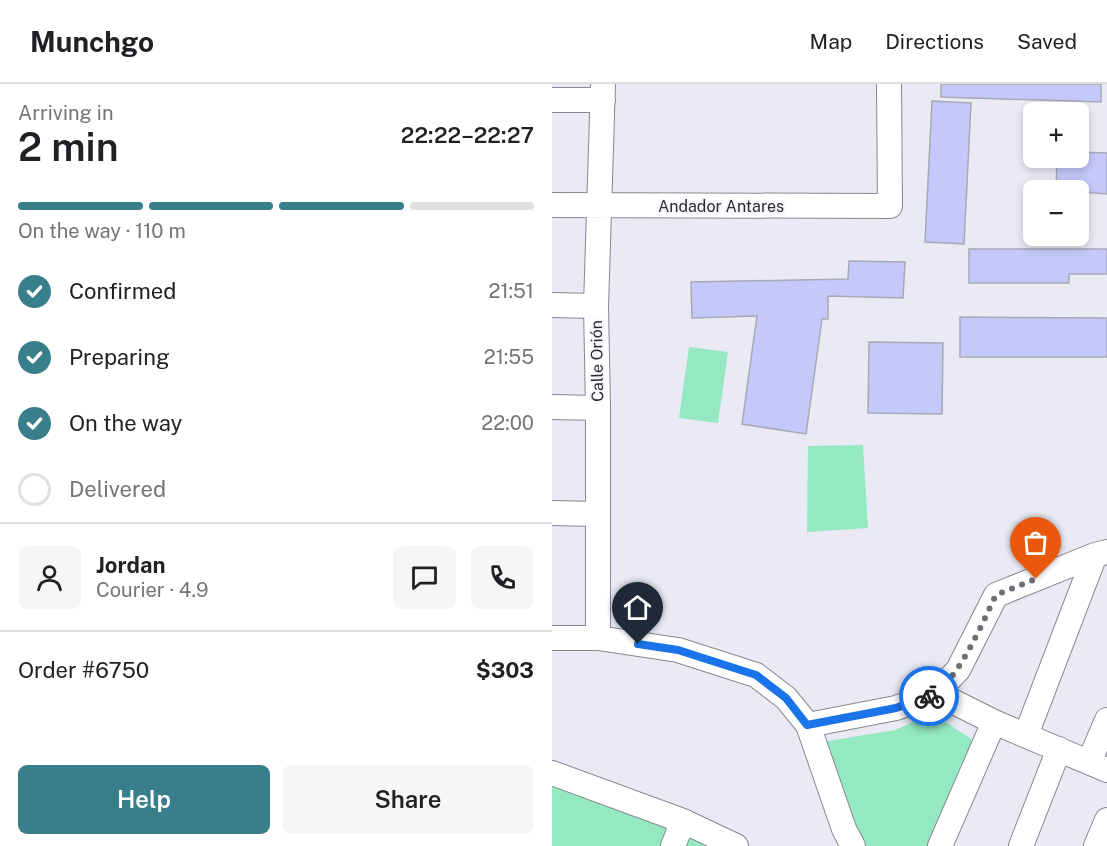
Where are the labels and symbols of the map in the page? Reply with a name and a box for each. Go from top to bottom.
street label: Andador Antares [658,197,784,216]
street label: Calle Orión [587,320,607,402]
pin [1010,517,1061,579]
pin [612,582,663,644]
courier [899,666,959,726]

